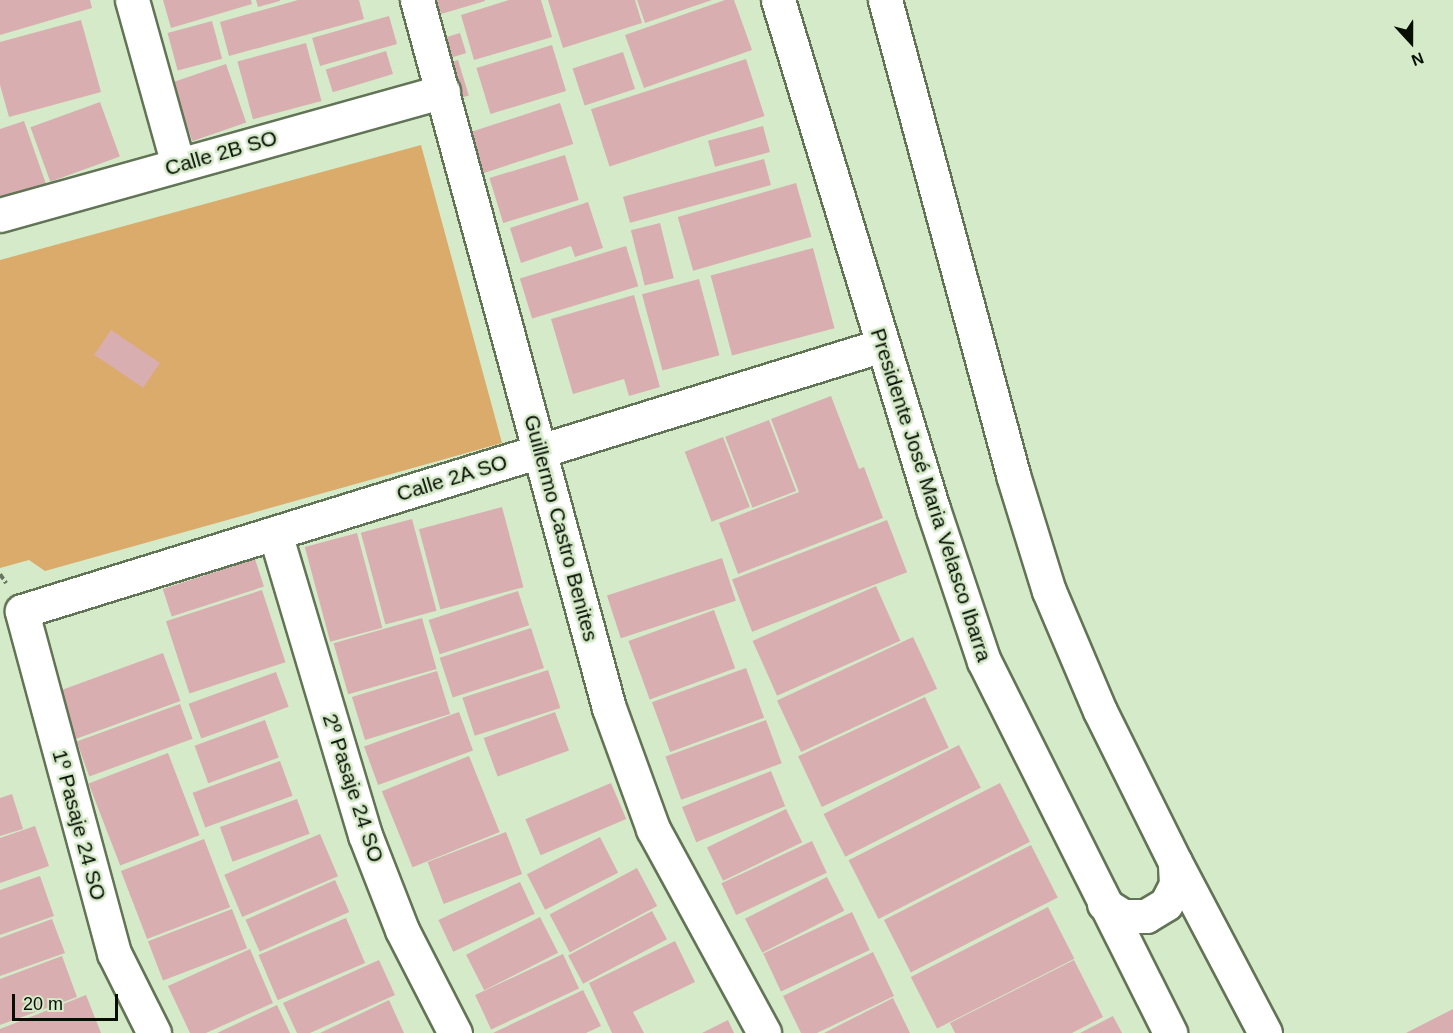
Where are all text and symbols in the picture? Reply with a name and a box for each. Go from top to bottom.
north arrow [1381,12,1441,72]
text: N [1409,49,1426,69]
street label: Calle 2B SO [162,125,280,181]
street label: Presidente José Maria Velasco Ibarra [865,325,997,665]
street label: Guillermo Castro Benites [519,412,603,644]
street label: Calle 2A SO [393,449,511,507]
street label: 2º Pasaje 24 SO [317,711,389,865]
street label: 1º Pasaje 24 SO [47,747,111,903]
scale bar [15,982,122,1020]
text: 20 m [23,994,63,1014]

